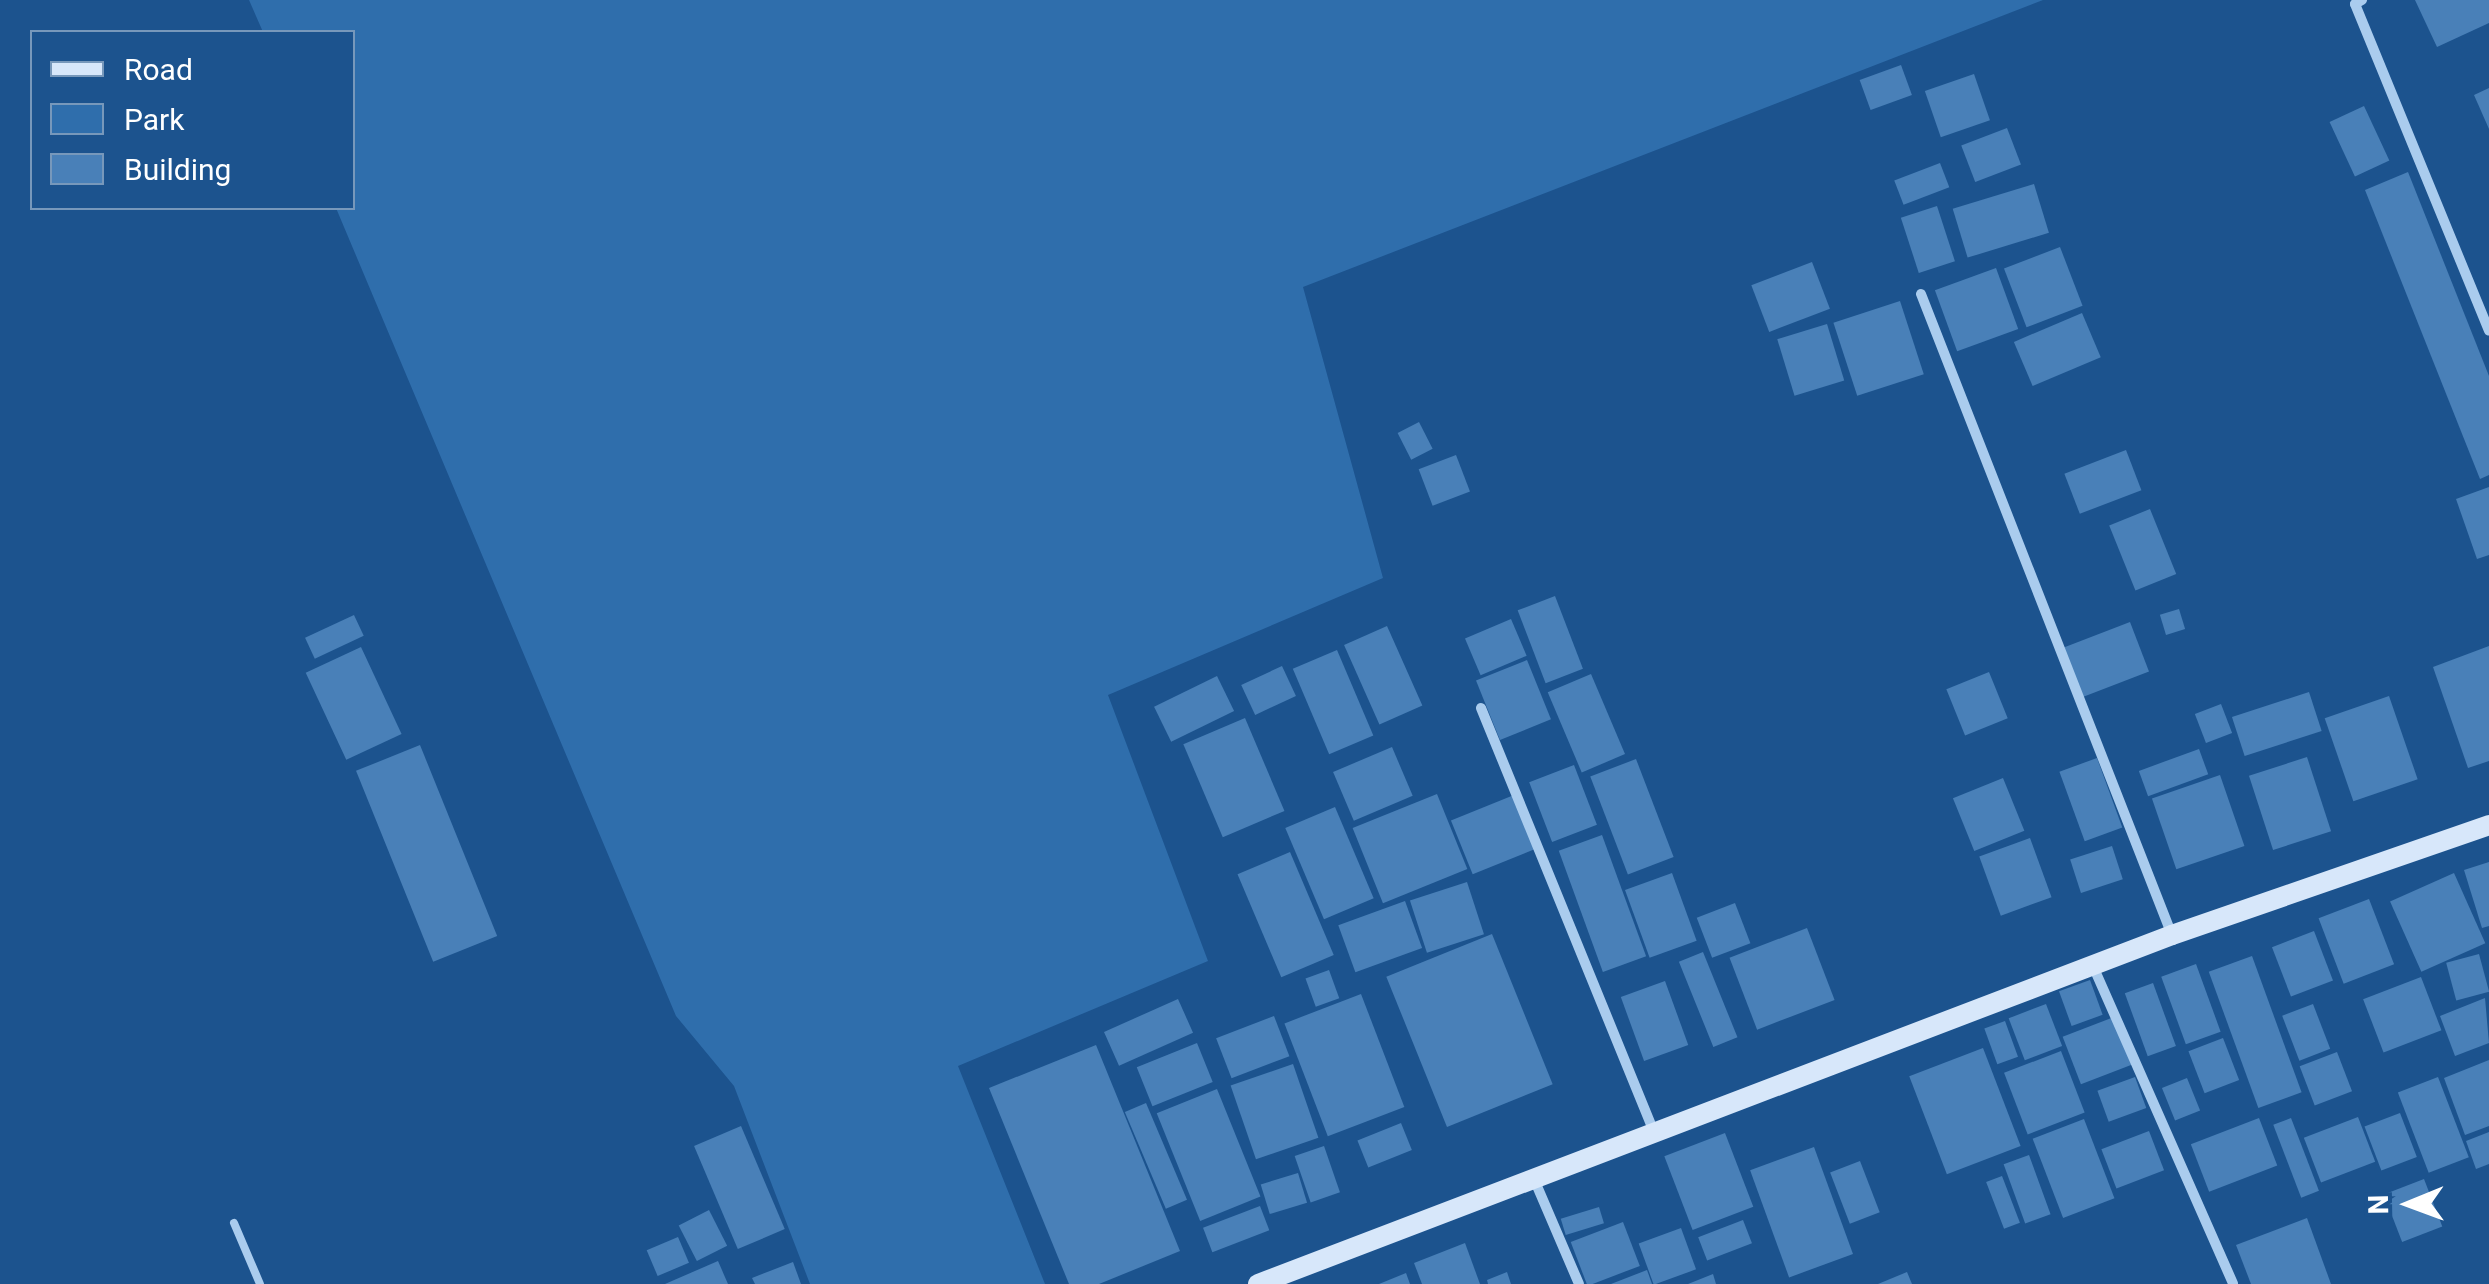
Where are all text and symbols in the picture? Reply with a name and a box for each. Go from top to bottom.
legend [30,30,355,210]
text: Road [124,52,193,87]
text: Park [124,102,184,137]
text: Building [124,152,231,187]
north arrow [2359,1154,2459,1254]
text: N [2362,1194,2395,1215]

